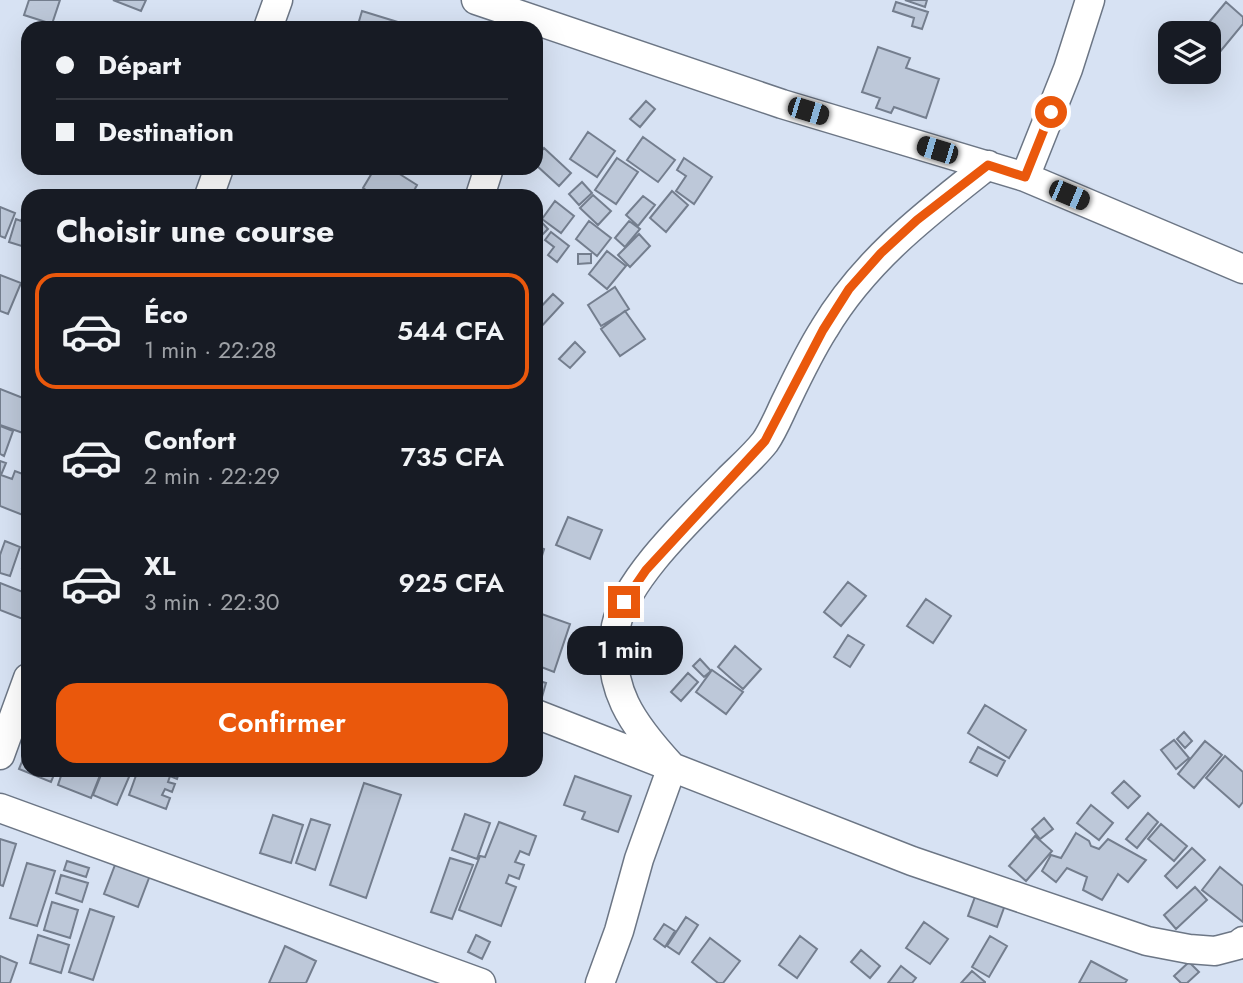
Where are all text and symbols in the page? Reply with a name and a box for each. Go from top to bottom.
map controls [1158,21,1221,84]
button: layers [1158,21,1221,84]
text: Départ [98,46,181,84]
car [785,95,832,127]
route start [1035,96,1067,128]
text: Destination [98,113,234,151]
car [914,134,961,166]
car [1046,177,1093,213]
text: Choisir une course [56,208,334,254]
text: Éco [144,295,188,333]
icon: car [60,300,123,363]
text: 544 CFA [397,312,504,350]
text: 1 min · 22:28 [144,333,277,367]
text: Confort [144,421,236,459]
icon: car [60,426,123,489]
text: 735 CFA [401,438,504,476]
text: 2 min · 22:29 [144,459,280,493]
text: XL [144,547,176,585]
icon: car [60,552,123,615]
text: 925 CFA [398,564,504,602]
text: 3 min · 22:30 [144,585,280,619]
route end [608,586,640,618]
callout: 1 min [566,626,682,676]
text: 1 min [597,633,653,667]
button: Confirmer [56,683,508,763]

